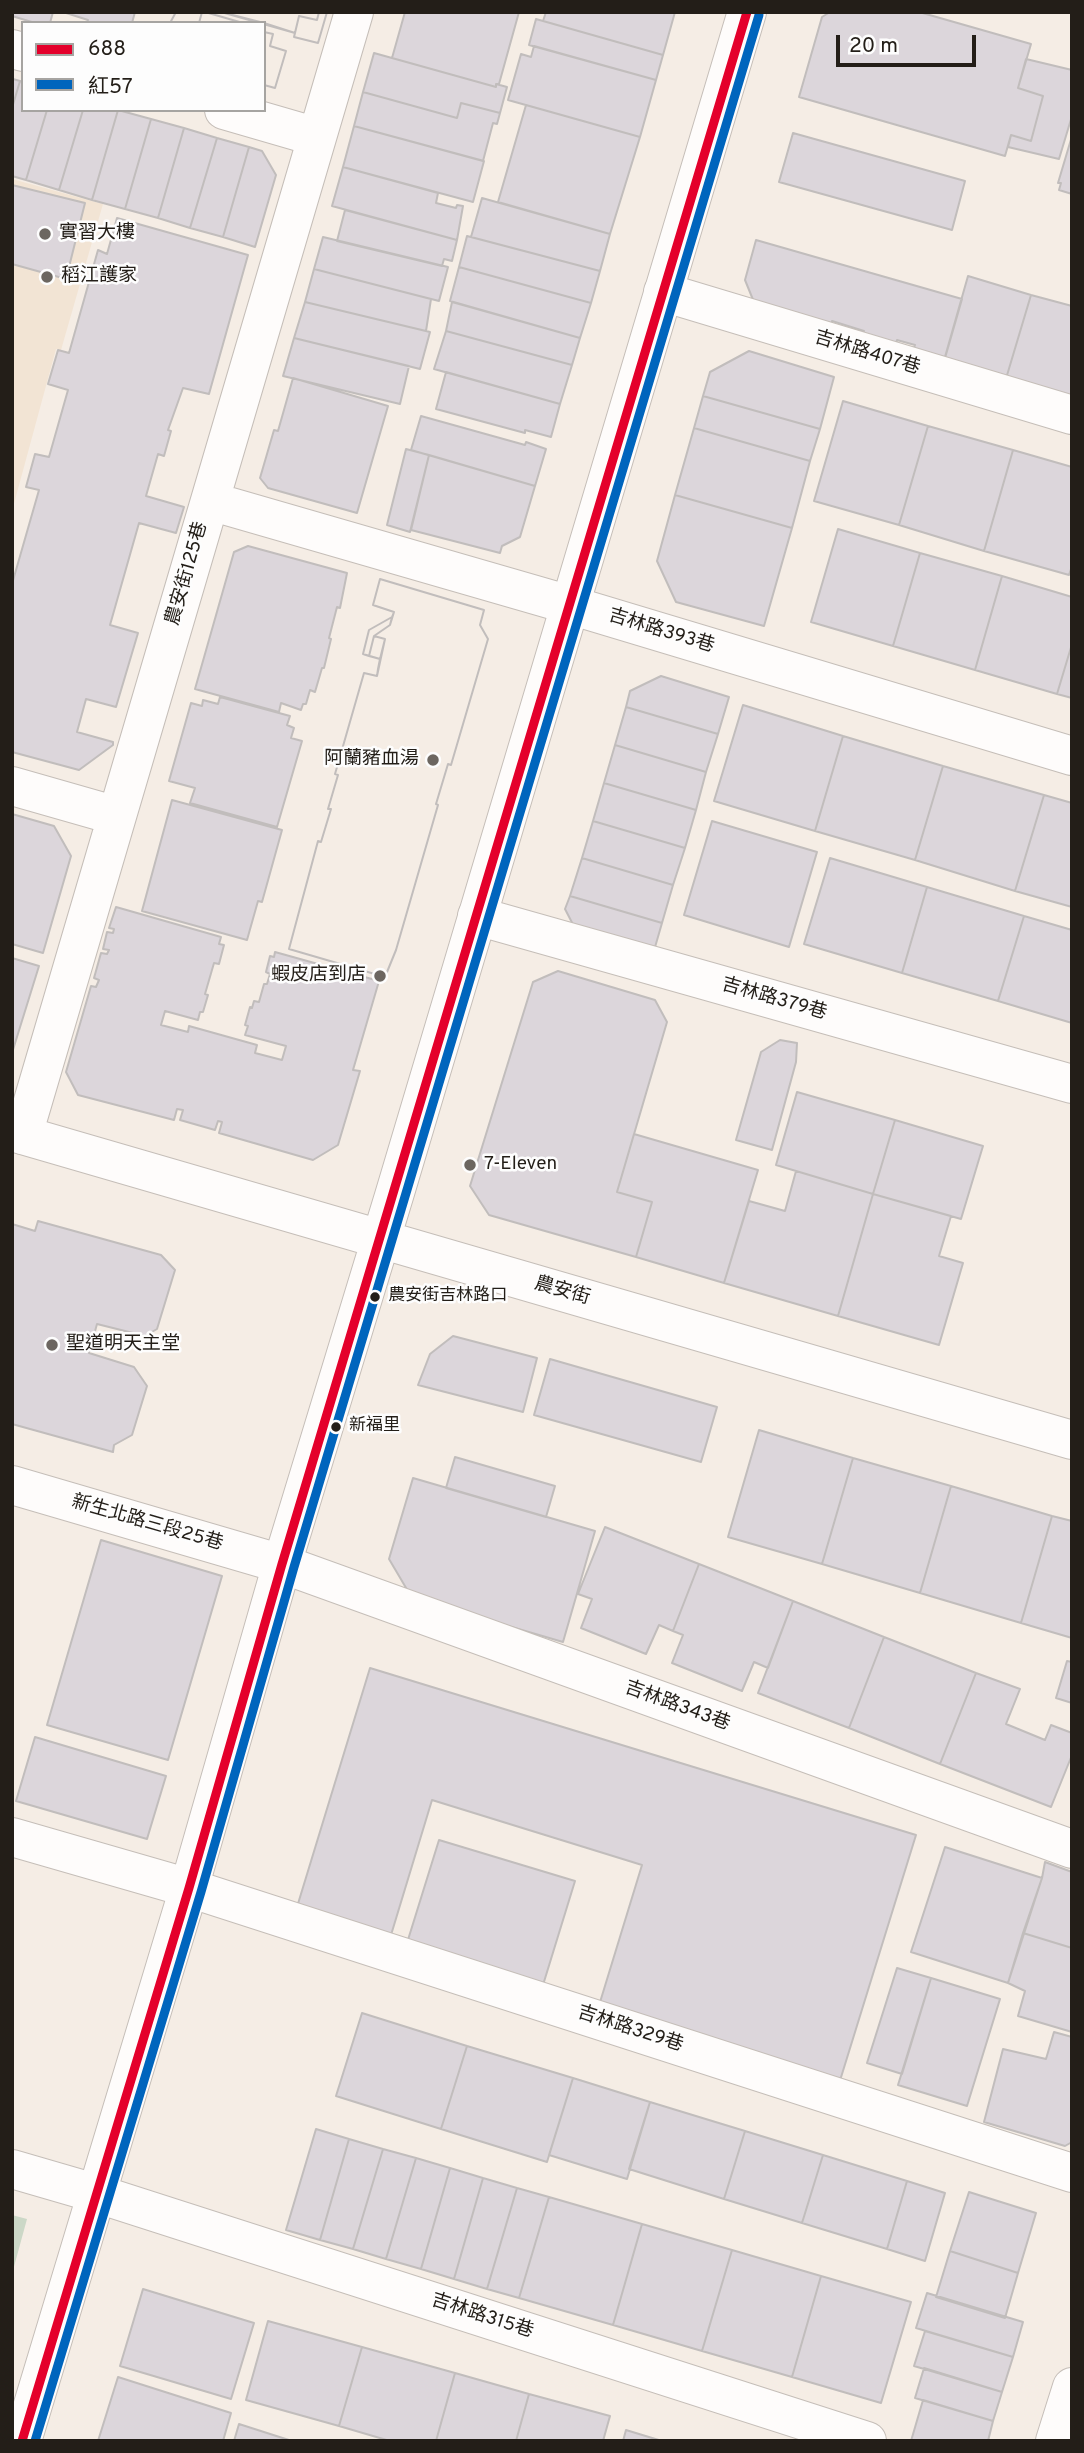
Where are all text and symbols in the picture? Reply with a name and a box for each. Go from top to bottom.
legend [21,21,266,112]
scale bar [839,21,979,65]
text: 20 m [849,33,898,60]
text: 688 [88,36,126,63]
text: 紅57 [88,74,133,101]
place label: 實習大樓 [59,223,135,245]
marker: 實習大樓 [37,226,53,242]
place label: 稻江護家 [61,266,137,288]
marker: 稻江護家 [39,269,55,285]
street label: 吉林路407巷 [811,327,923,381]
street label: 農安街125巷 [162,520,214,628]
street label: 吉林路393巷 [605,605,717,659]
place label: 阿蘭豬血湯 [324,749,419,771]
marker: 阿蘭豬血湯 [425,752,441,768]
place label: 蝦皮店到店 [271,965,366,987]
marker: 蝦皮店到店 [372,968,388,984]
street label: 吉林路379巷 [719,974,829,1026]
place label: 7-Eleven [484,1154,557,1176]
marker: 7-Eleven [462,1157,478,1173]
street label: 農安街 [531,1273,593,1311]
place label: 農安街吉林路口 [388,1287,507,1307]
marker: 農安街吉林路口 [368,1290,382,1304]
place label: 聖道明天主堂 [66,1334,180,1356]
marker: 聖道明天主堂 [44,1337,60,1353]
place label: 新福里 [349,1417,400,1437]
marker: 新福里 [329,1420,343,1434]
street label: 新生北路三段25巷 [69,1491,225,1557]
street label: 吉林路343巷 [621,1677,733,1737]
street label: 吉林路329巷 [574,2002,686,2058]
street label: 吉林路315巷 [428,2290,536,2344]

